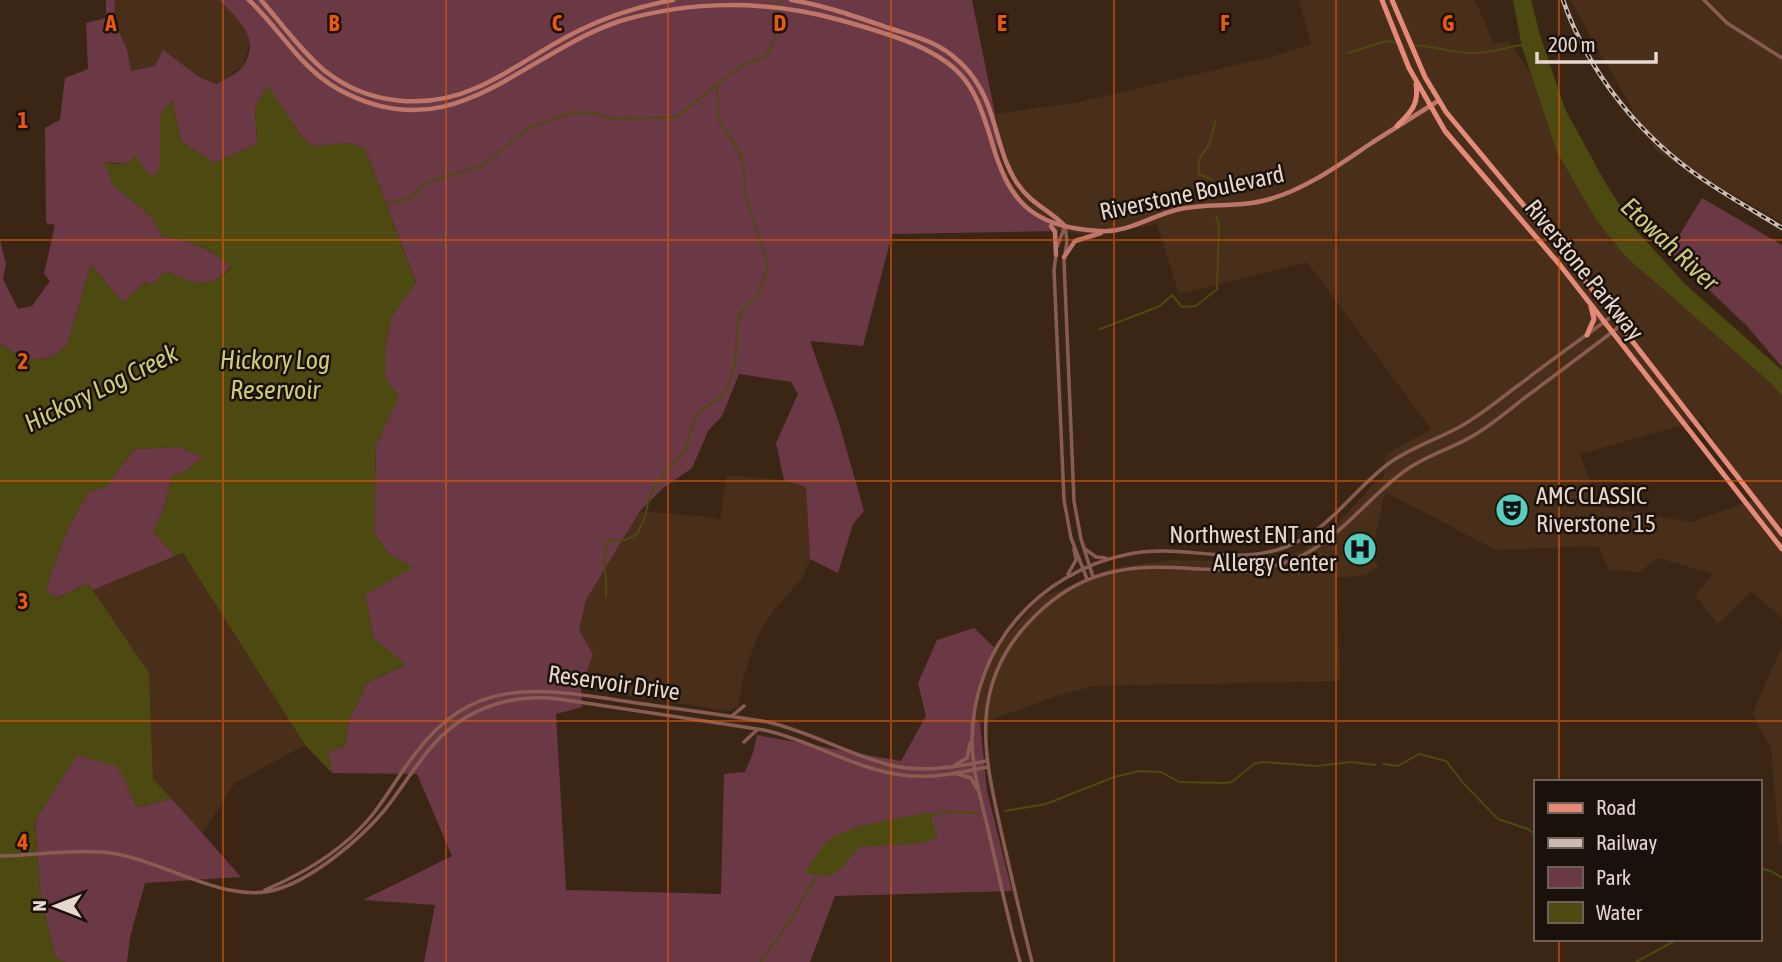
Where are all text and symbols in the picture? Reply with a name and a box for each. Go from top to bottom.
text: A [104,10,117,36]
text: B [329,10,340,36]
text: C [552,10,563,36]
text: D [774,10,787,36]
text: E [997,10,1007,36]
text: F [1220,10,1230,36]
text: G [1442,10,1454,36]
scale bar [1537,21,1656,65]
text: 200 m [1548,32,1596,56]
text: 1 [18,107,29,133]
street label: Riverstone Boulevard [1097,160,1286,225]
water label: Etowah River [1615,191,1726,298]
street label: Riverstone Parkway [1520,194,1649,345]
water label: Hickory Log Creek [19,338,183,438]
water label: Hickory Log Reservoir [220,345,330,405]
text: 2 [18,348,28,374]
place label: AMC CLASSIC Riverstone 15 [1536,482,1656,537]
theatre icon: AMC CLASSIC Riverstone 15 [1493,491,1531,529]
place label: Northwest ENT and Allergy Center [1169,521,1337,576]
hospital icon: Northwest ENT and Allergy Center [1341,530,1379,568]
text: 3 [18,588,28,614]
street label: Reservoir Drive [546,660,682,705]
legend [1534,780,1761,941]
text: Road [1596,795,1636,819]
text: 4 [17,829,29,855]
text: Railway [1596,830,1658,854]
text: Park [1596,865,1631,889]
north arrow [21,871,91,941]
text: N [28,900,50,912]
text: Water [1596,900,1643,924]

